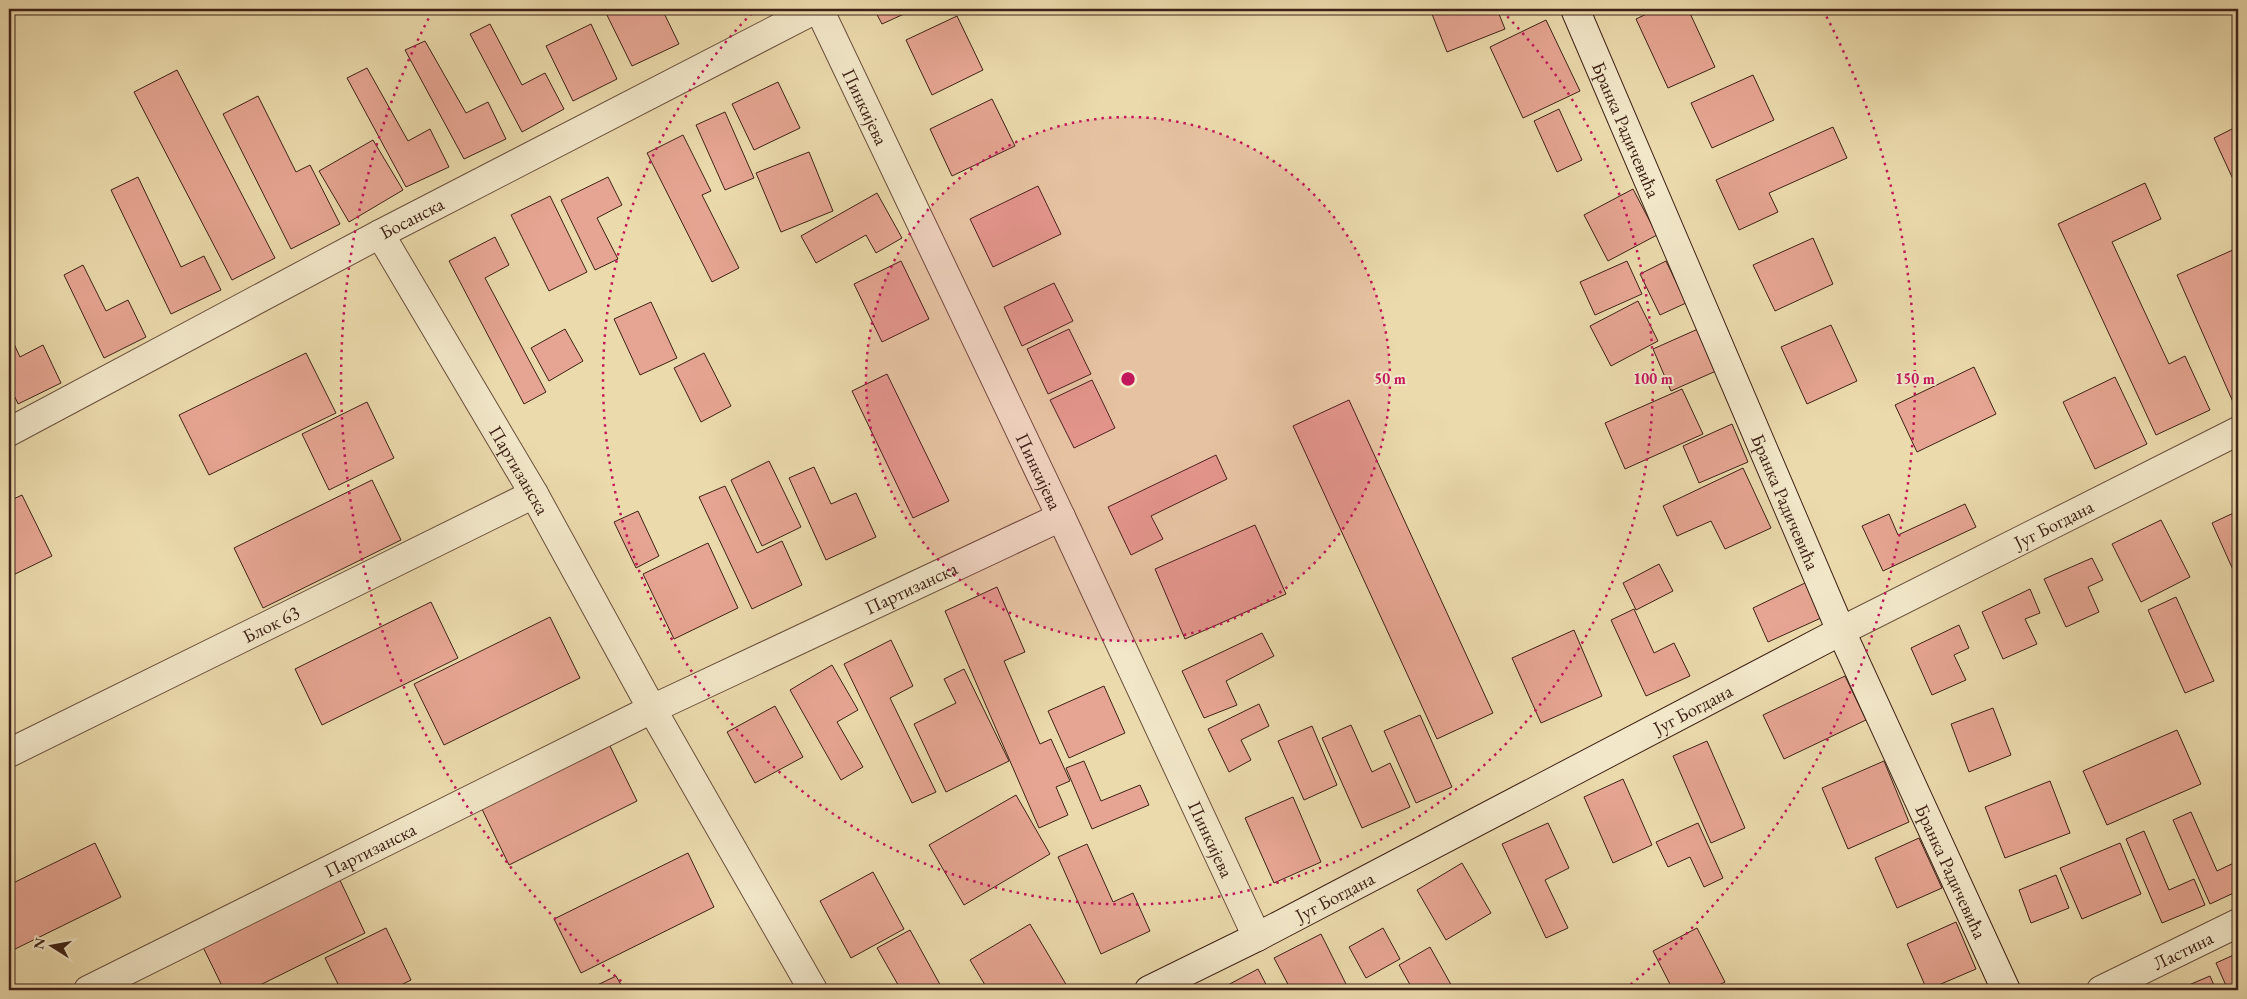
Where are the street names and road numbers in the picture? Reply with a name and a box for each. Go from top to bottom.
street label: Бранка Радичевића [1586,58,1667,202]
street label: Пинкијева [836,64,895,149]
street label: Босанска [375,191,448,245]
street label: Партизанска [483,421,556,519]
street label: Пинкијева [1010,429,1068,514]
street label: Бранка Радичевића [1746,430,1826,574]
street label: Југ Богдана [2008,493,2098,555]
street label: Партизанска [860,555,962,620]
street label: Блок 63 [238,599,304,648]
street label: Југ Богдана [1647,678,1737,741]
street label: Пинкијева [1183,796,1240,882]
street label: Бранка Радичевића [1910,800,1993,943]
street label: Партизанска [320,816,420,883]
street label: Југ Богдана [1289,865,1379,928]
street label: Ластина [2148,925,2217,975]

